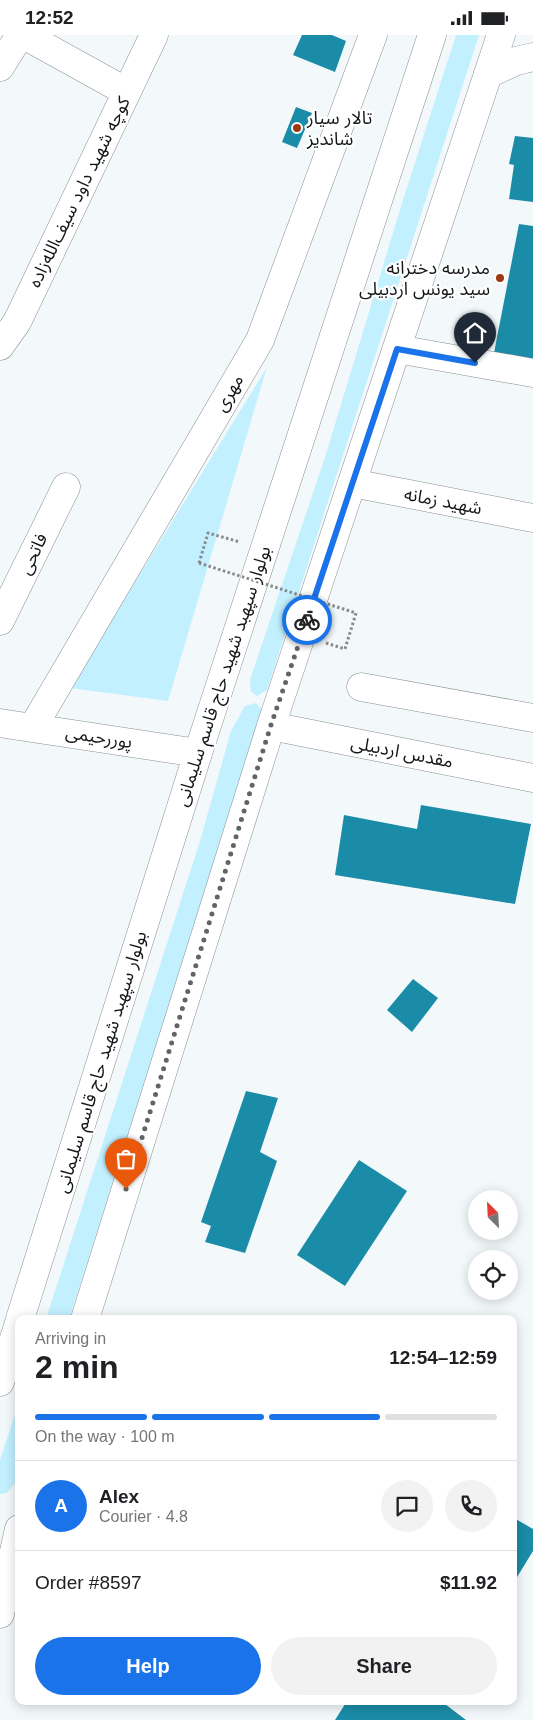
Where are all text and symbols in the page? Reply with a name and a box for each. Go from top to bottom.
text: 12:52 [25,7,74,28]
street label: کوچه شهید داود سیف‌الله‌زاده [24,93,135,291]
place label: تالار سیار شاندیز [306,108,372,150]
marker: تالار سیار شاندیز [291,122,303,134]
place label: مدرسه دخترانه سید یونس اردبیلی [359,258,490,300]
marker: مدرسه دخترانه سید یونس اردبیلی [494,272,506,284]
pin [454,312,496,363]
icon: home [461,319,489,347]
street label: مهری [210,371,248,416]
street label: شهید زمانه [402,484,484,519]
street label: فاتحی [15,530,52,578]
street label: بولوار سپهبد شهید حاج قاسم سلیمانی [171,543,277,810]
courier [282,595,332,645]
icon: bike [293,606,321,634]
street label: پوررحیمی [64,722,134,753]
street label: مقدس اردبیلی [349,732,455,773]
street label: بولوار سپهبد شهید حاج قاسم سلیمانی [52,929,153,1196]
pin [105,1138,147,1189]
icon: bag [112,1145,140,1173]
north arrow [468,1190,518,1240]
map controls [468,1190,518,1300]
button: locate [468,1250,518,1300]
text: Arriving in [35,1330,106,1347]
text: 12:54–12:59 [389,1347,497,1368]
text: 2 min [35,1349,119,1385]
text: On the way · 100 m [35,1428,175,1445]
button: chat [381,1480,433,1532]
button: phone [445,1480,497,1532]
text: Alex [99,1486,139,1507]
text: A [54,1495,68,1516]
text: Courier · 4.8 [99,1508,188,1525]
text: Order #8597 [35,1572,142,1593]
text: $11.92 [440,1572,497,1593]
button: Help [35,1637,261,1695]
button: Share [271,1637,497,1695]

